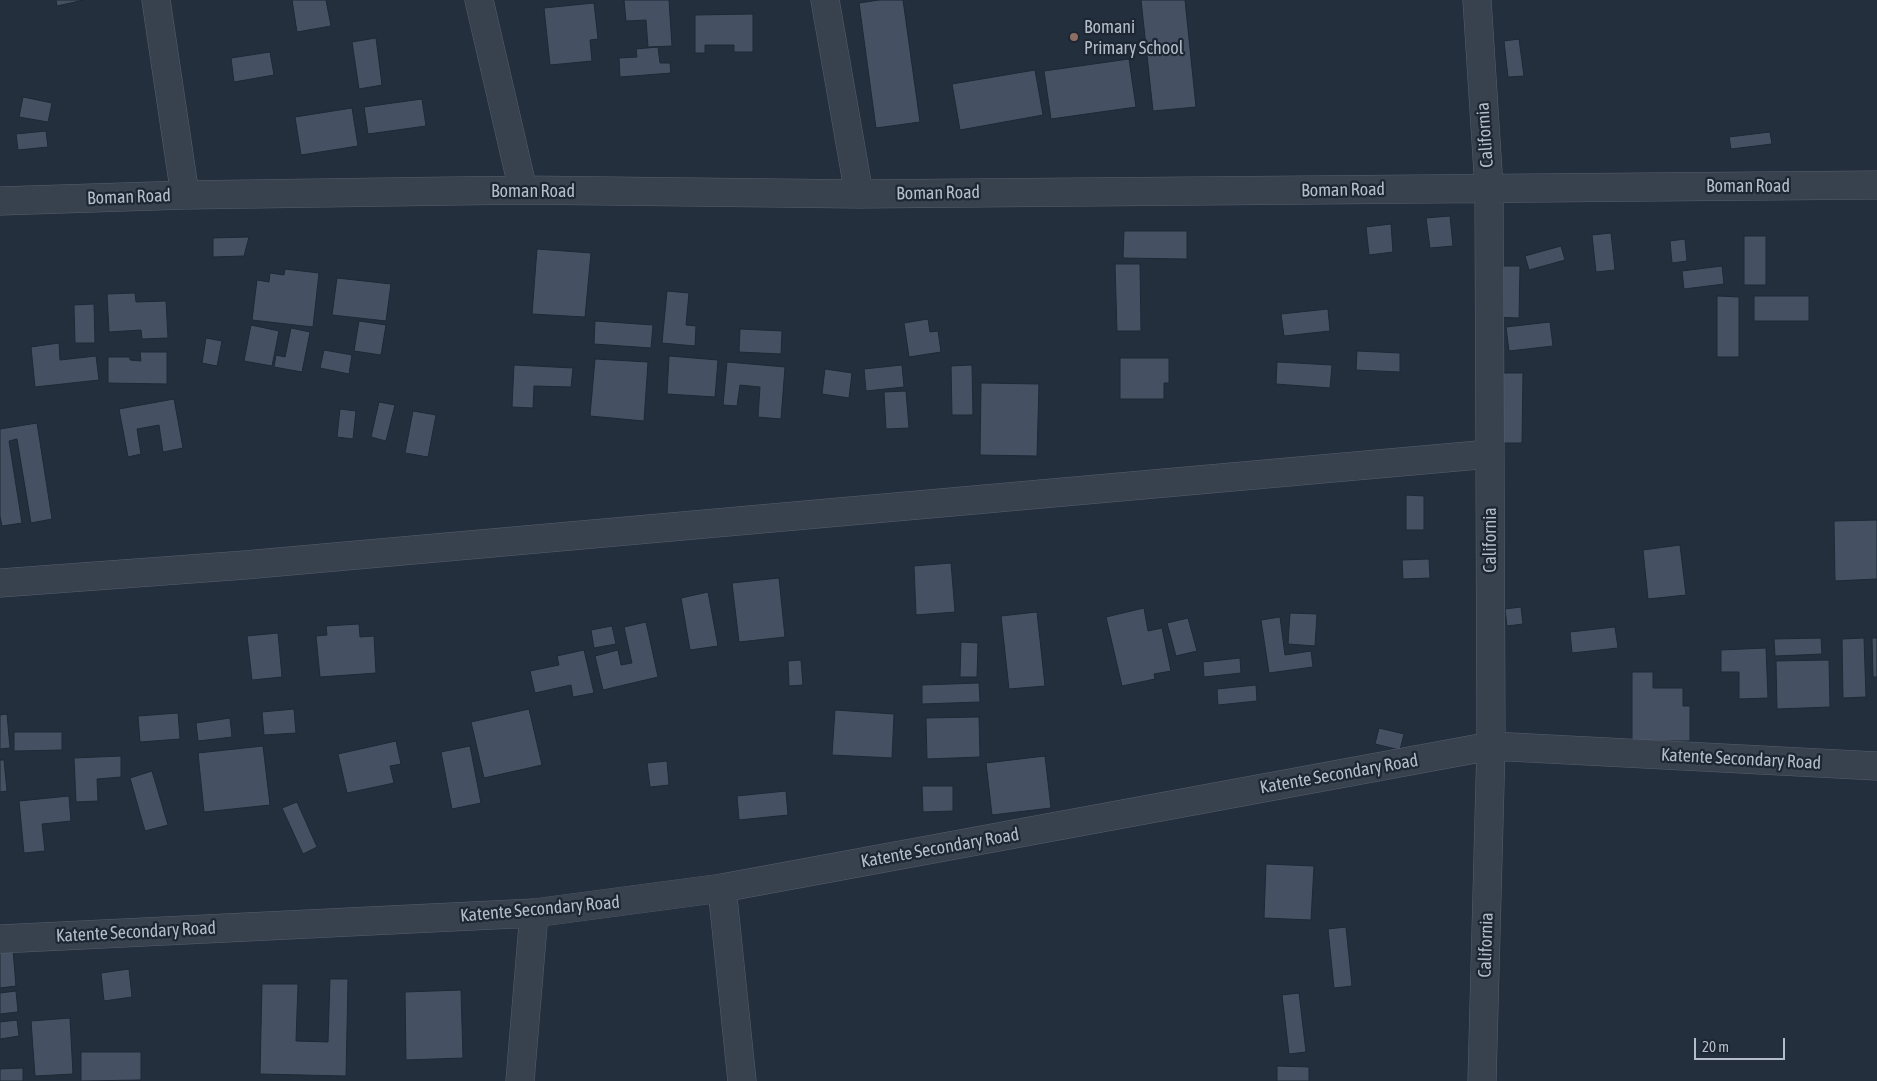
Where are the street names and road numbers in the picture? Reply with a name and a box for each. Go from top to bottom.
street label: California [1472,102,1498,168]
street label: Boman Road [1706,175,1790,197]
street label: Boman Road [1301,178,1385,202]
street label: Boman Road [491,180,575,202]
street label: Boman Road [896,181,980,205]
street label: Boman Road [87,185,171,209]
street label: California [1479,507,1501,573]
street label: Katente Secondary Road [1660,744,1822,774]
street label: Katente Secondary Road [1258,749,1420,799]
street label: Katente Secondary Road [859,823,1021,873]
street label: Katente Secondary Road [459,891,621,927]
street label: California [1474,912,1498,978]
street label: Katente Secondary Road [55,917,217,947]

